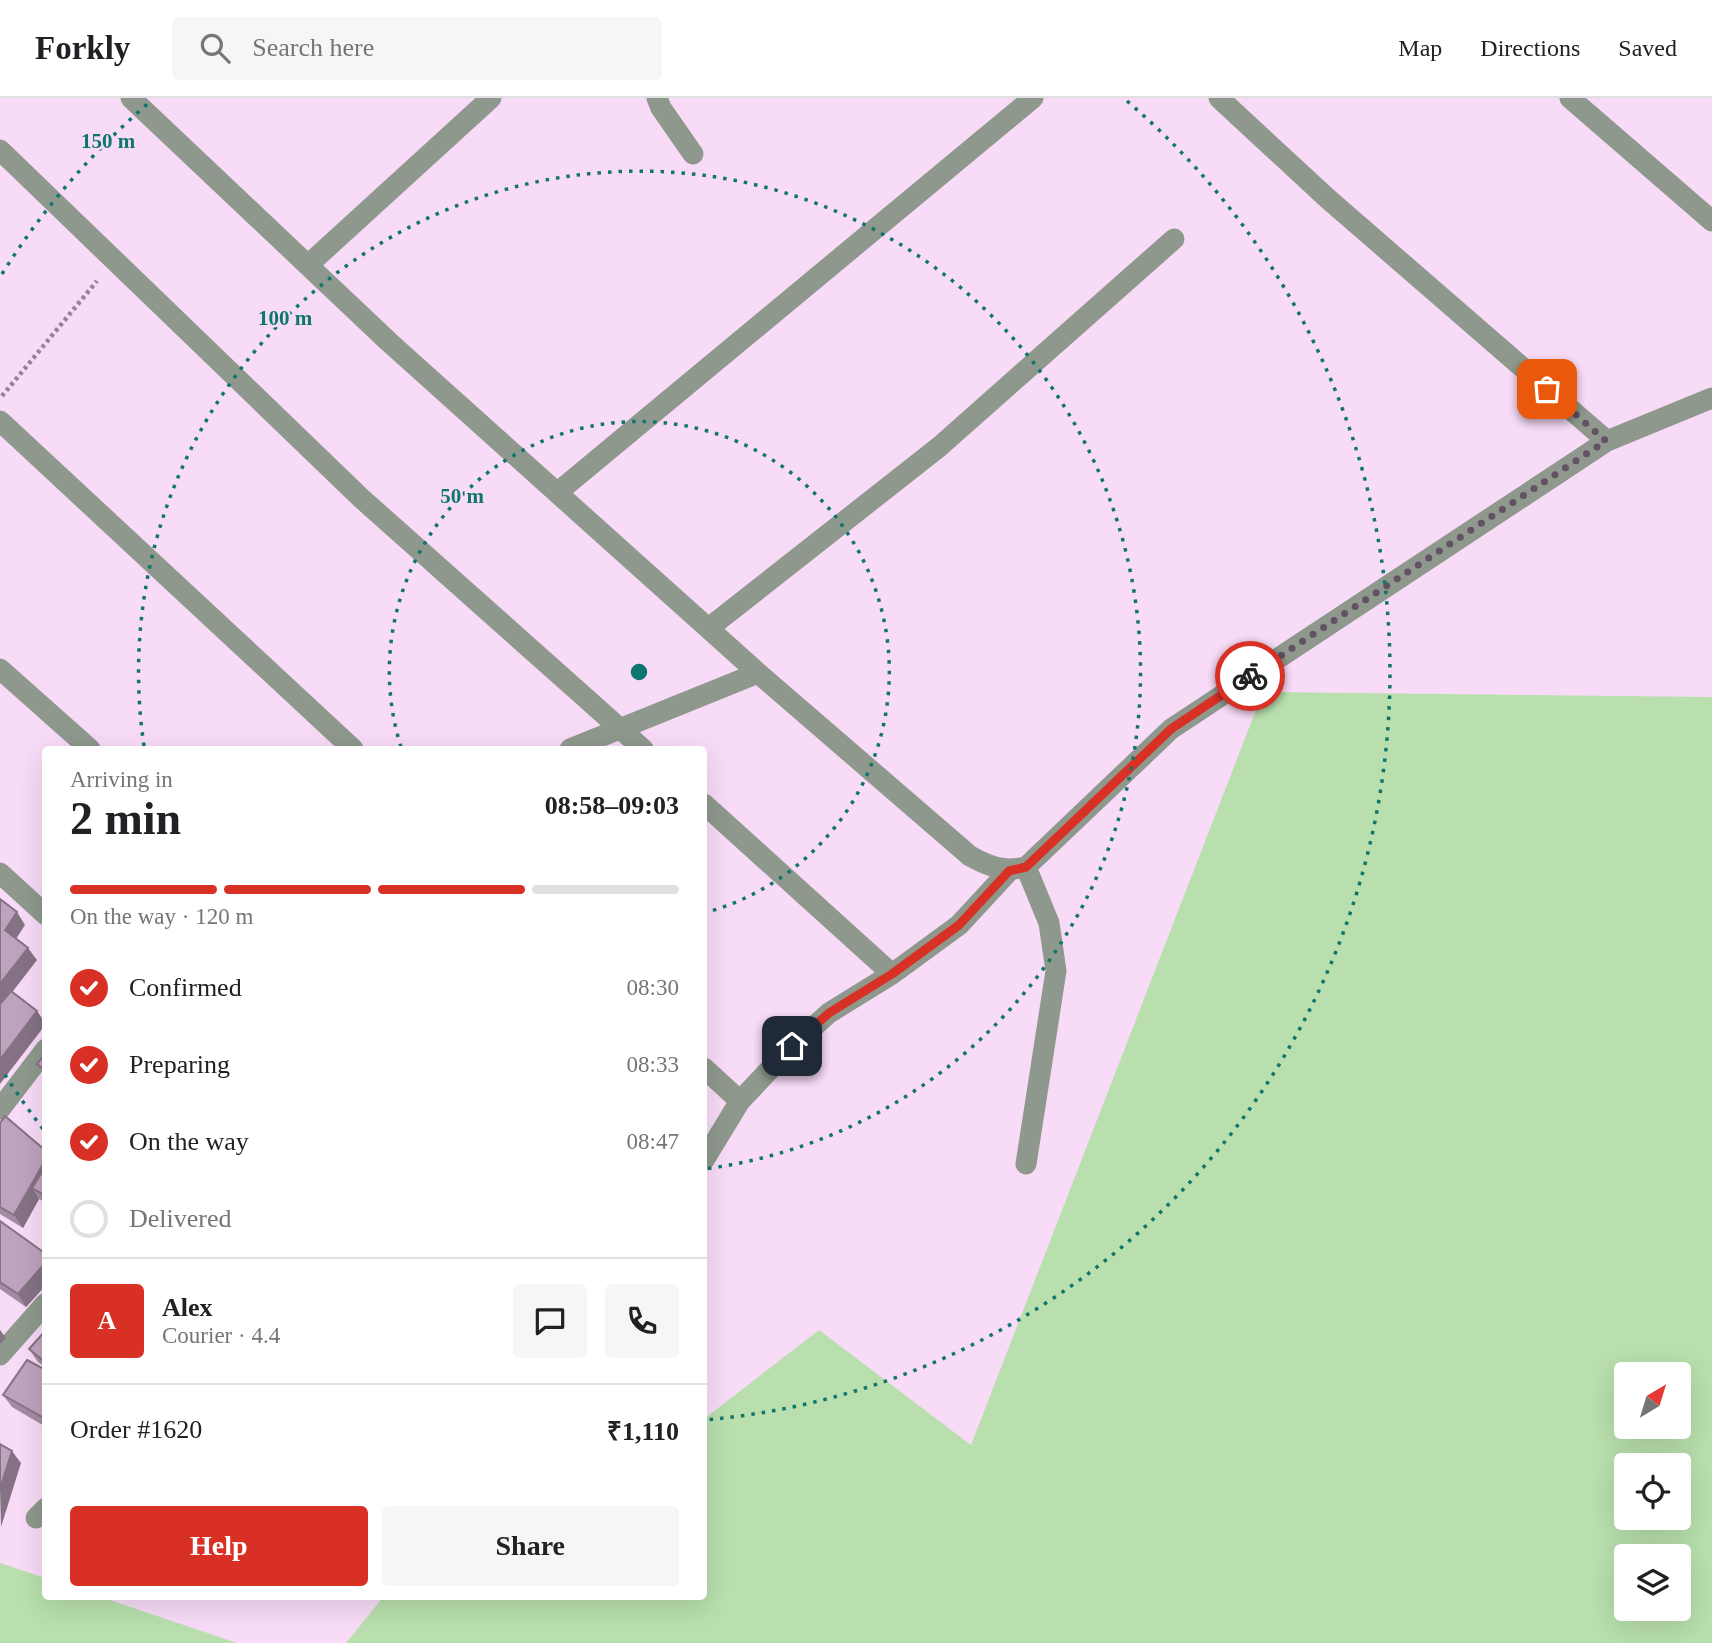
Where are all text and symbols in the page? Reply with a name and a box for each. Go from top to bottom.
search box [172,17,662,80]
icon: search [196,29,234,67]
text: Forkly [35,30,130,66]
text: Search here [252,33,374,62]
text: Map [1398,35,1442,61]
text: Directions [1480,35,1580,61]
text: Saved [1618,35,1677,61]
text: 150 m [81,129,136,153]
text: 100 m [258,306,313,330]
pin [1517,359,1577,419]
icon: bag [1528,370,1566,408]
text: 50 m [440,484,484,508]
courier [1215,641,1285,711]
icon: bike [1231,657,1269,695]
centre of rings [627,660,651,684]
text: Arriving in [70,767,173,792]
text: 08:58–09:03 [545,791,679,820]
text: 2 min [70,793,181,844]
text: On the way · 120 m [70,904,253,929]
icon: check [70,969,108,1007]
text: Confirmed [129,973,242,1002]
text: 08:30 [627,975,679,1000]
pin [762,1016,822,1076]
icon: home [773,1027,811,1065]
icon: check [70,1046,108,1084]
text: Preparing [129,1050,230,1079]
text: 08:33 [627,1052,679,1077]
icon: check [70,1123,108,1161]
text: On the way [129,1127,249,1156]
text: 08:47 [627,1129,679,1154]
text: Delivered [129,1204,232,1233]
button: chat [513,1284,587,1358]
button: phone [605,1284,679,1358]
text: Alex [162,1293,213,1322]
text: A [98,1306,116,1335]
text: Courier · 4.4 [162,1323,280,1348]
north arrow [1614,1362,1690,1438]
map controls [1614,1362,1691,1621]
text: Order #1620 [70,1415,202,1444]
text: ₹1,110 [607,1417,679,1446]
button: locate [1614,1453,1691,1530]
button: Help [70,1506,368,1586]
button: Share [382,1506,679,1586]
button: layers [1614,1544,1691,1621]

